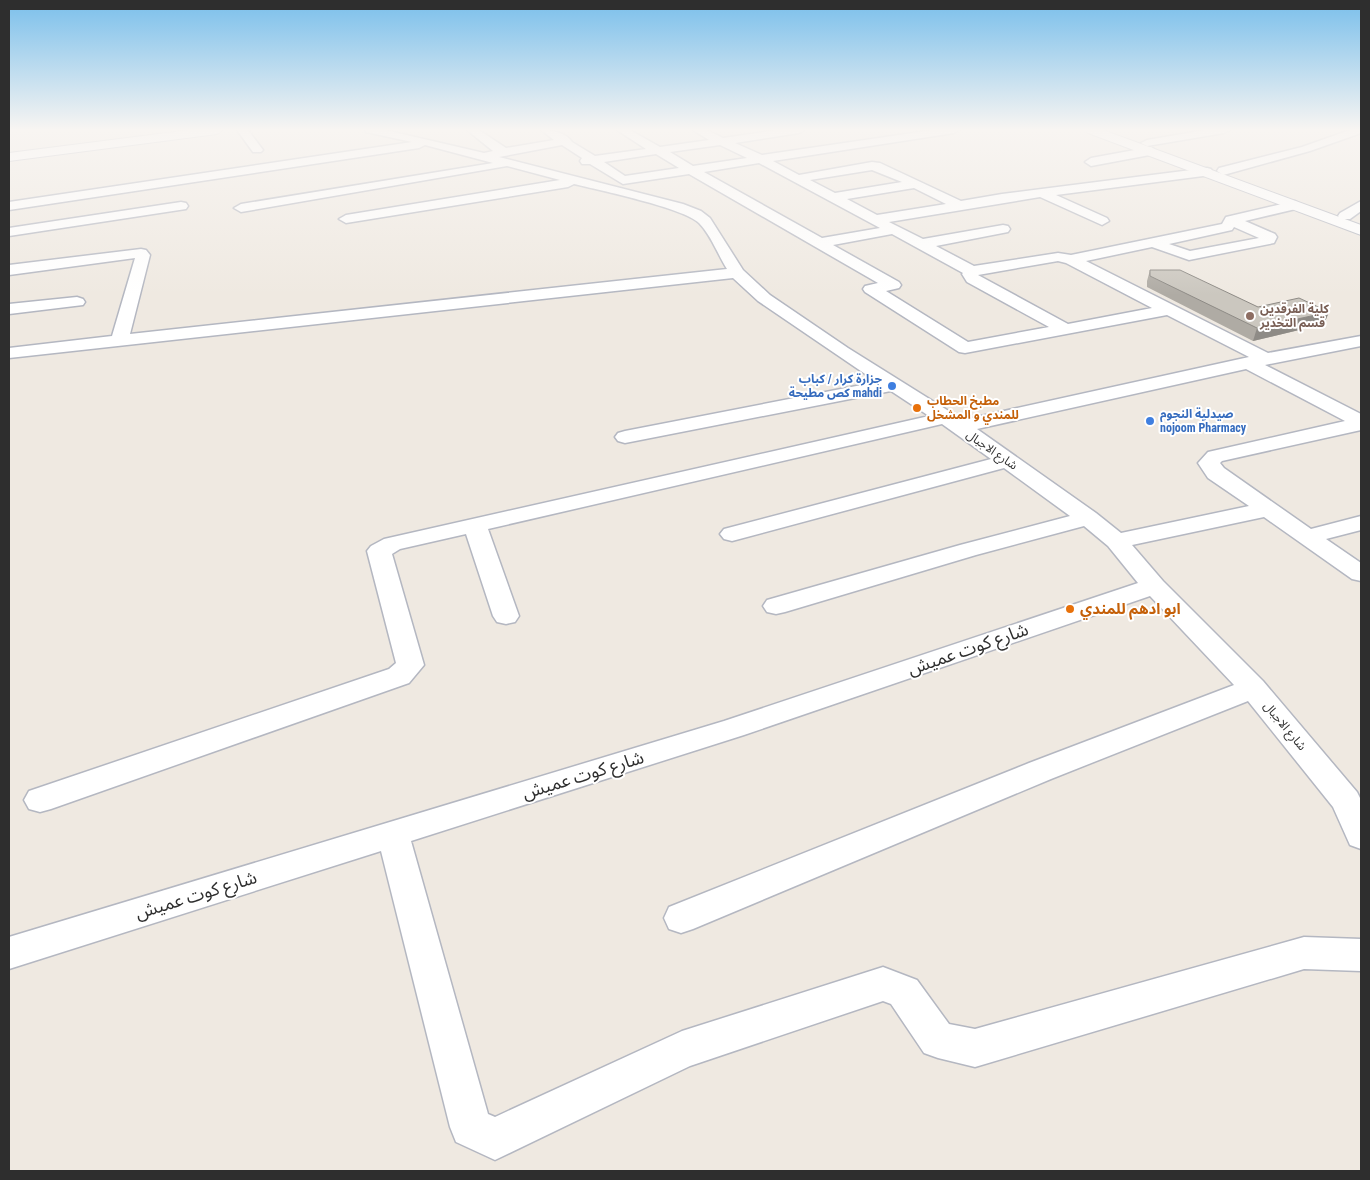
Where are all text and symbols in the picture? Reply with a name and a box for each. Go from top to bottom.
place label: كلية الفرقدين قسم التخدير [1259,302,1330,332]
marker: كلية الفرقدين قسم التخدير [1244,310,1256,322]
place label: جزارة كرار / كباب كص مطيحة mahdi [789,372,882,400]
marker: جزارة كرار / كباب كص مطيحة mahdi [886,380,898,392]
place label: مطبخ الحطاب للمندي و المشخل [927,394,1019,425]
marker: مطبخ الحطاب للمندي و المشخل [911,402,923,414]
place label: صيدلية النجوم nojoom Pharmacy [1160,407,1247,435]
marker: صيدلية النجوم nojoom Pharmacy [1144,415,1156,427]
street label: شارع الاجبال [963,427,1020,474]
place label: ابو ادهم للمندي [1080,600,1181,620]
marker: ابو ادهم للمندي [1064,603,1076,615]
street label: شارع كوت عميش [905,618,1032,683]
street label: شارع الاجبال [1259,699,1309,754]
street label: شارع كوت عميش [519,746,647,807]
street label: شارع كوت عميش [132,866,260,927]

